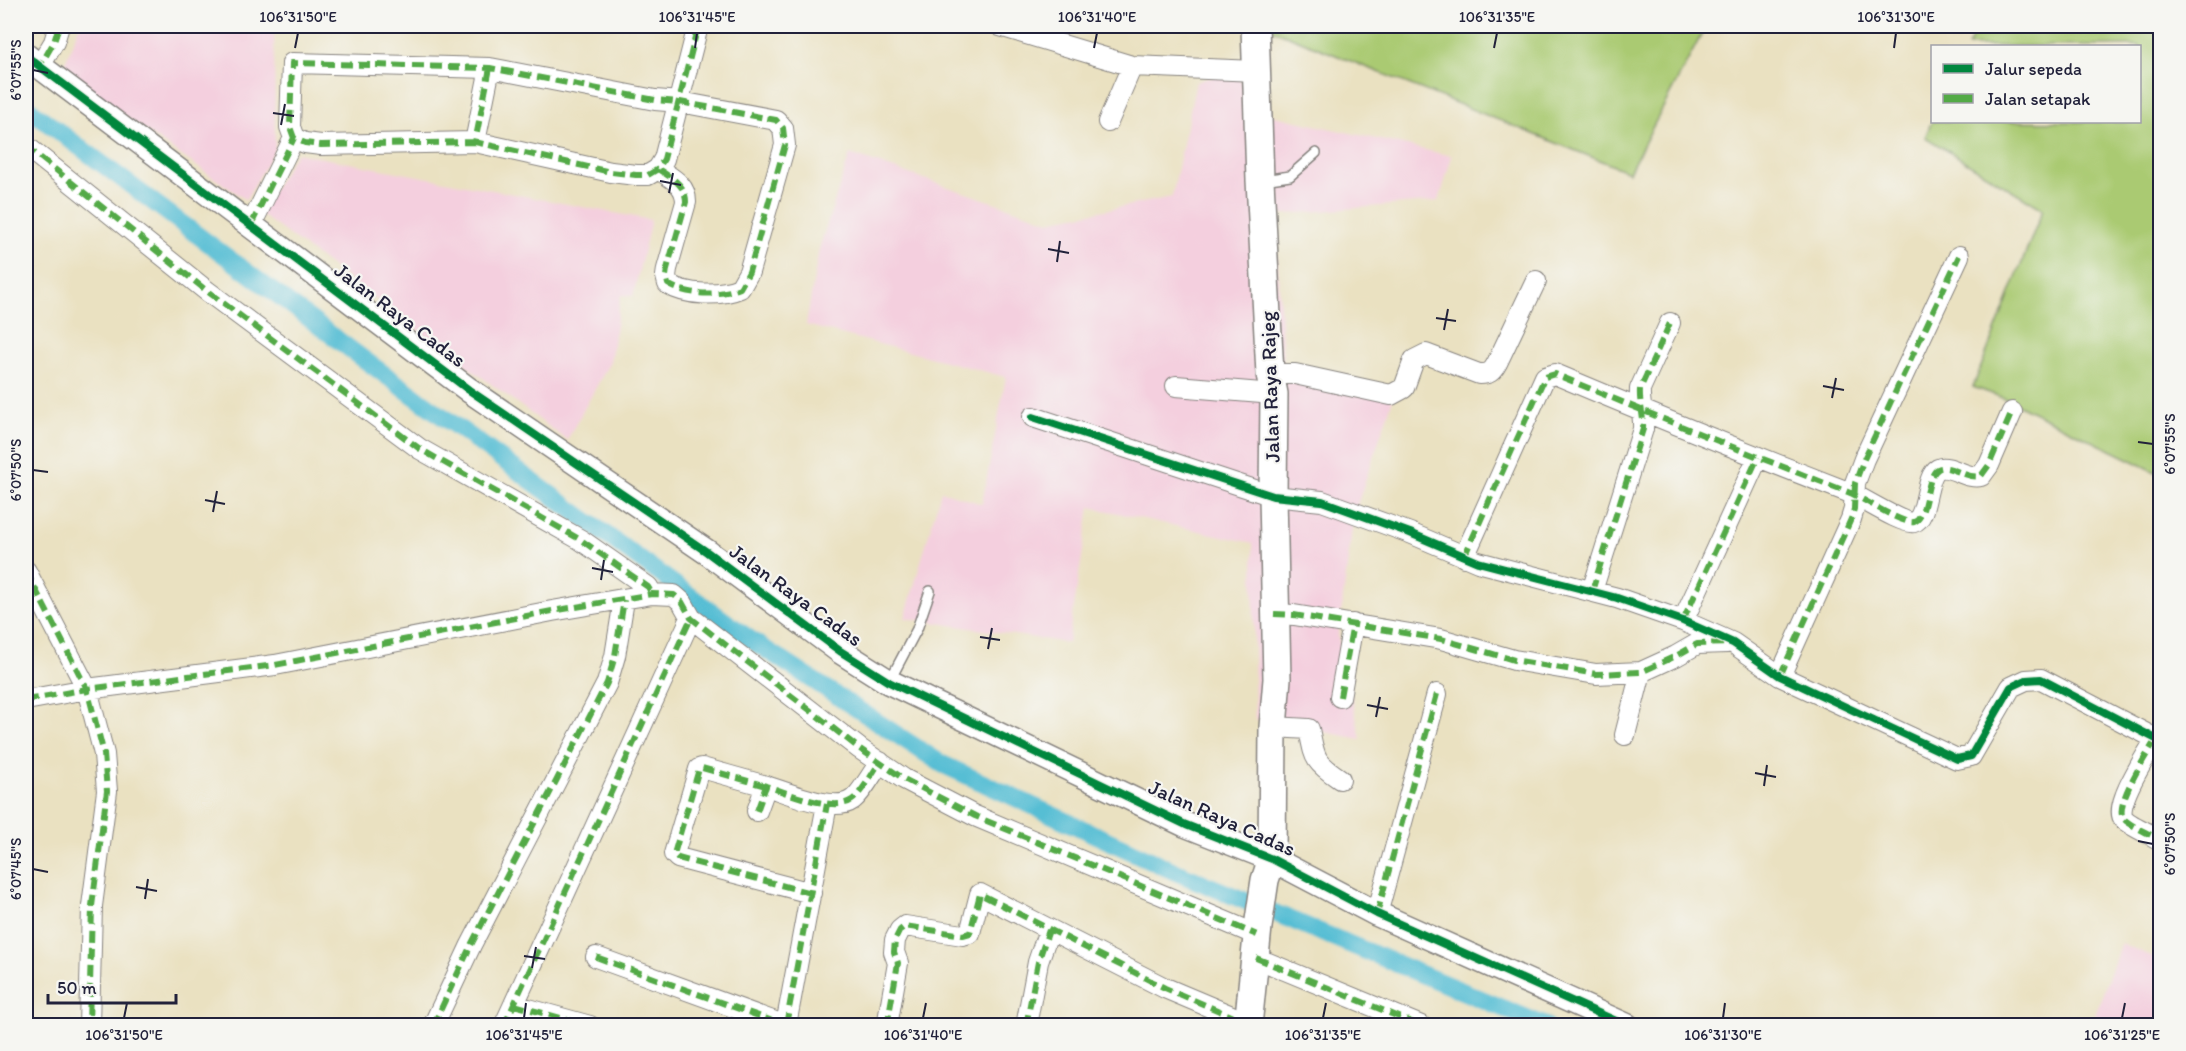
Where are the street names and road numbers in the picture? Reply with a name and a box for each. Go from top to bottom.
street label: Jalan Raya Cadas [330,257,471,372]
street label: Jalan Raya Rajeg [1254,310,1285,463]
street label: Jalan Raya Cadas [725,538,868,651]
street label: Jalan Raya Cadas [1145,774,1300,861]

